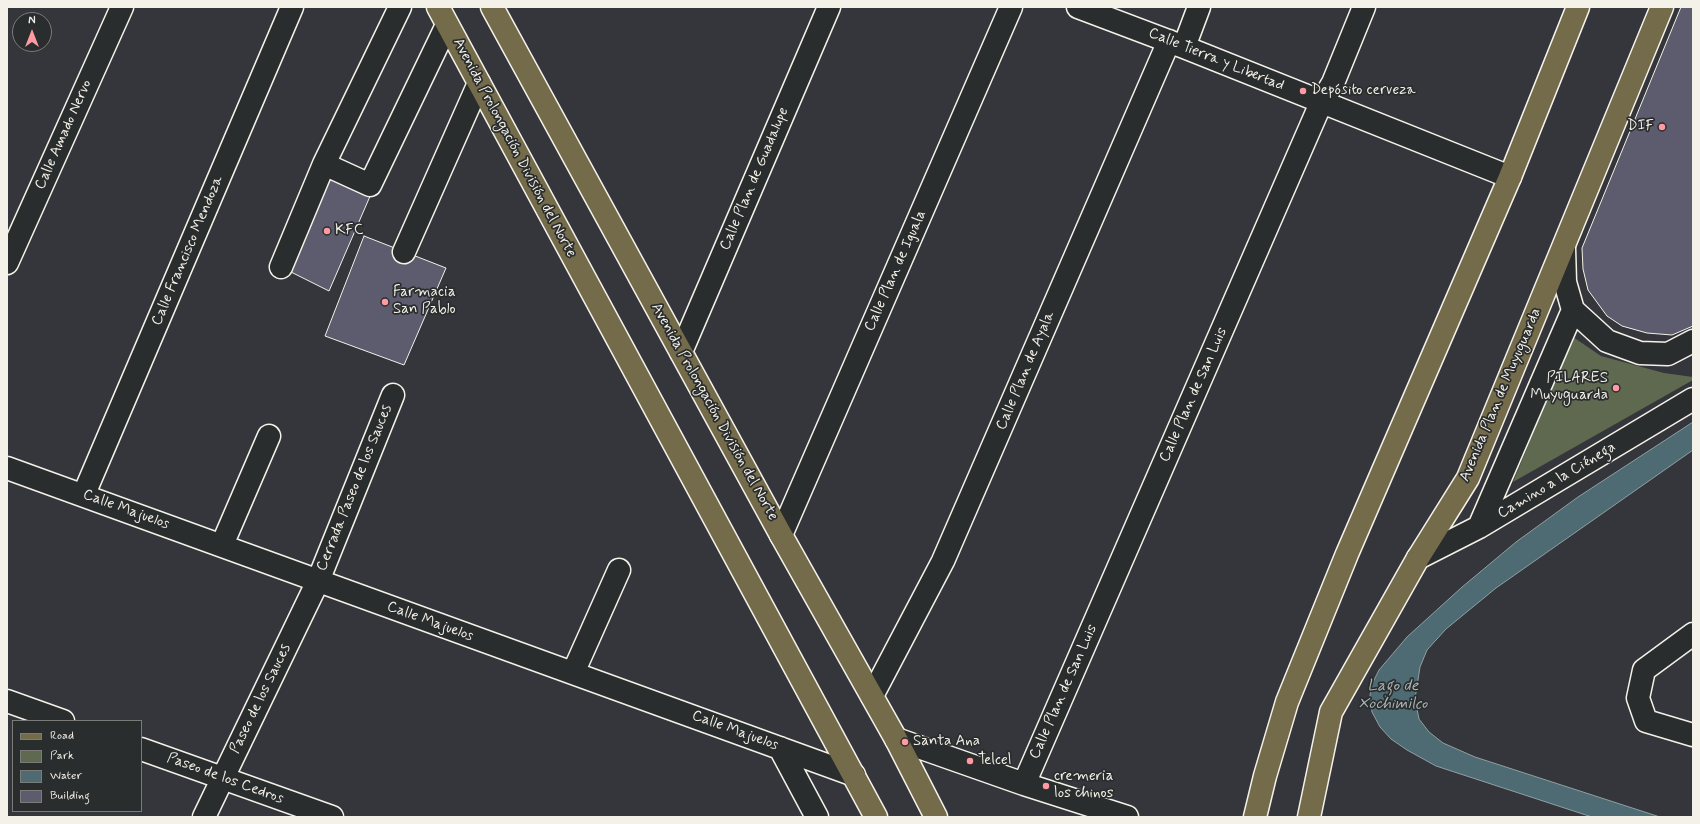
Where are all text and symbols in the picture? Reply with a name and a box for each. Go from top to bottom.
north arrow [12,12,52,52]
text: N [28,14,36,28]
street label: Calle Tierra y Libertad [1146,25,1286,95]
street label: Avenida Prolongación División del Norte [448,35,580,261]
street label: Calle Amado Nervo [32,77,96,193]
place label: Depósito cerveza [1311,82,1416,100]
marker: Depósito cerveza [1298,86,1308,96]
street label: Calle Plan de Guadalupe [717,105,793,253]
place label: DIF [1627,118,1654,136]
marker: DIF [1657,122,1667,132]
street label: Calle Francisco Mendoza [148,173,228,329]
street label: Calle Plan de Iguala [861,208,931,334]
place label: KFC [335,222,363,240]
marker: KFC [322,226,332,236]
place label: Farmacia San Pablo [393,284,456,319]
marker: Farmacia San Pablo [380,297,390,307]
street label: Avenida Prolongación División del Norte [647,300,781,524]
street label: Avenida Plan de Muyuguarda [1456,306,1546,484]
street label: Calle Plan de Ayala [993,309,1059,433]
street label: Calle Plan de San Luis [1156,325,1232,465]
place label: PILARES Muyuguarda [1530,370,1608,405]
marker: PILARES Muyuguarda [1611,383,1621,393]
street label: Cerrada Paseo de los Sauces [313,402,397,574]
street label: Camino a la Ciénega [1495,439,1619,523]
street label: Calle Majuelos [80,486,172,534]
street label: Calle Majuelos [384,598,476,646]
street label: Calle Plan de San Luis [1026,622,1102,762]
street label: Paseo de los Sauces [227,641,295,757]
water label: Lago de Xochimilco [1358,677,1428,715]
street label: Calle Majuelos [689,707,781,755]
legend [12,720,142,812]
text: Road [50,728,74,744]
place label: Santa Ana [913,733,980,751]
marker: Santa Ana [900,737,910,747]
text: Park [50,748,74,764]
street label: Paseo de los Cedros [164,750,286,808]
place label: Telcel [978,752,1011,770]
marker: Telcel [965,756,975,766]
text: Water [50,768,82,784]
place label: cremeria los chinos [1054,768,1113,803]
marker: cremeria los chinos [1041,781,1051,791]
text: Building [50,788,90,804]

